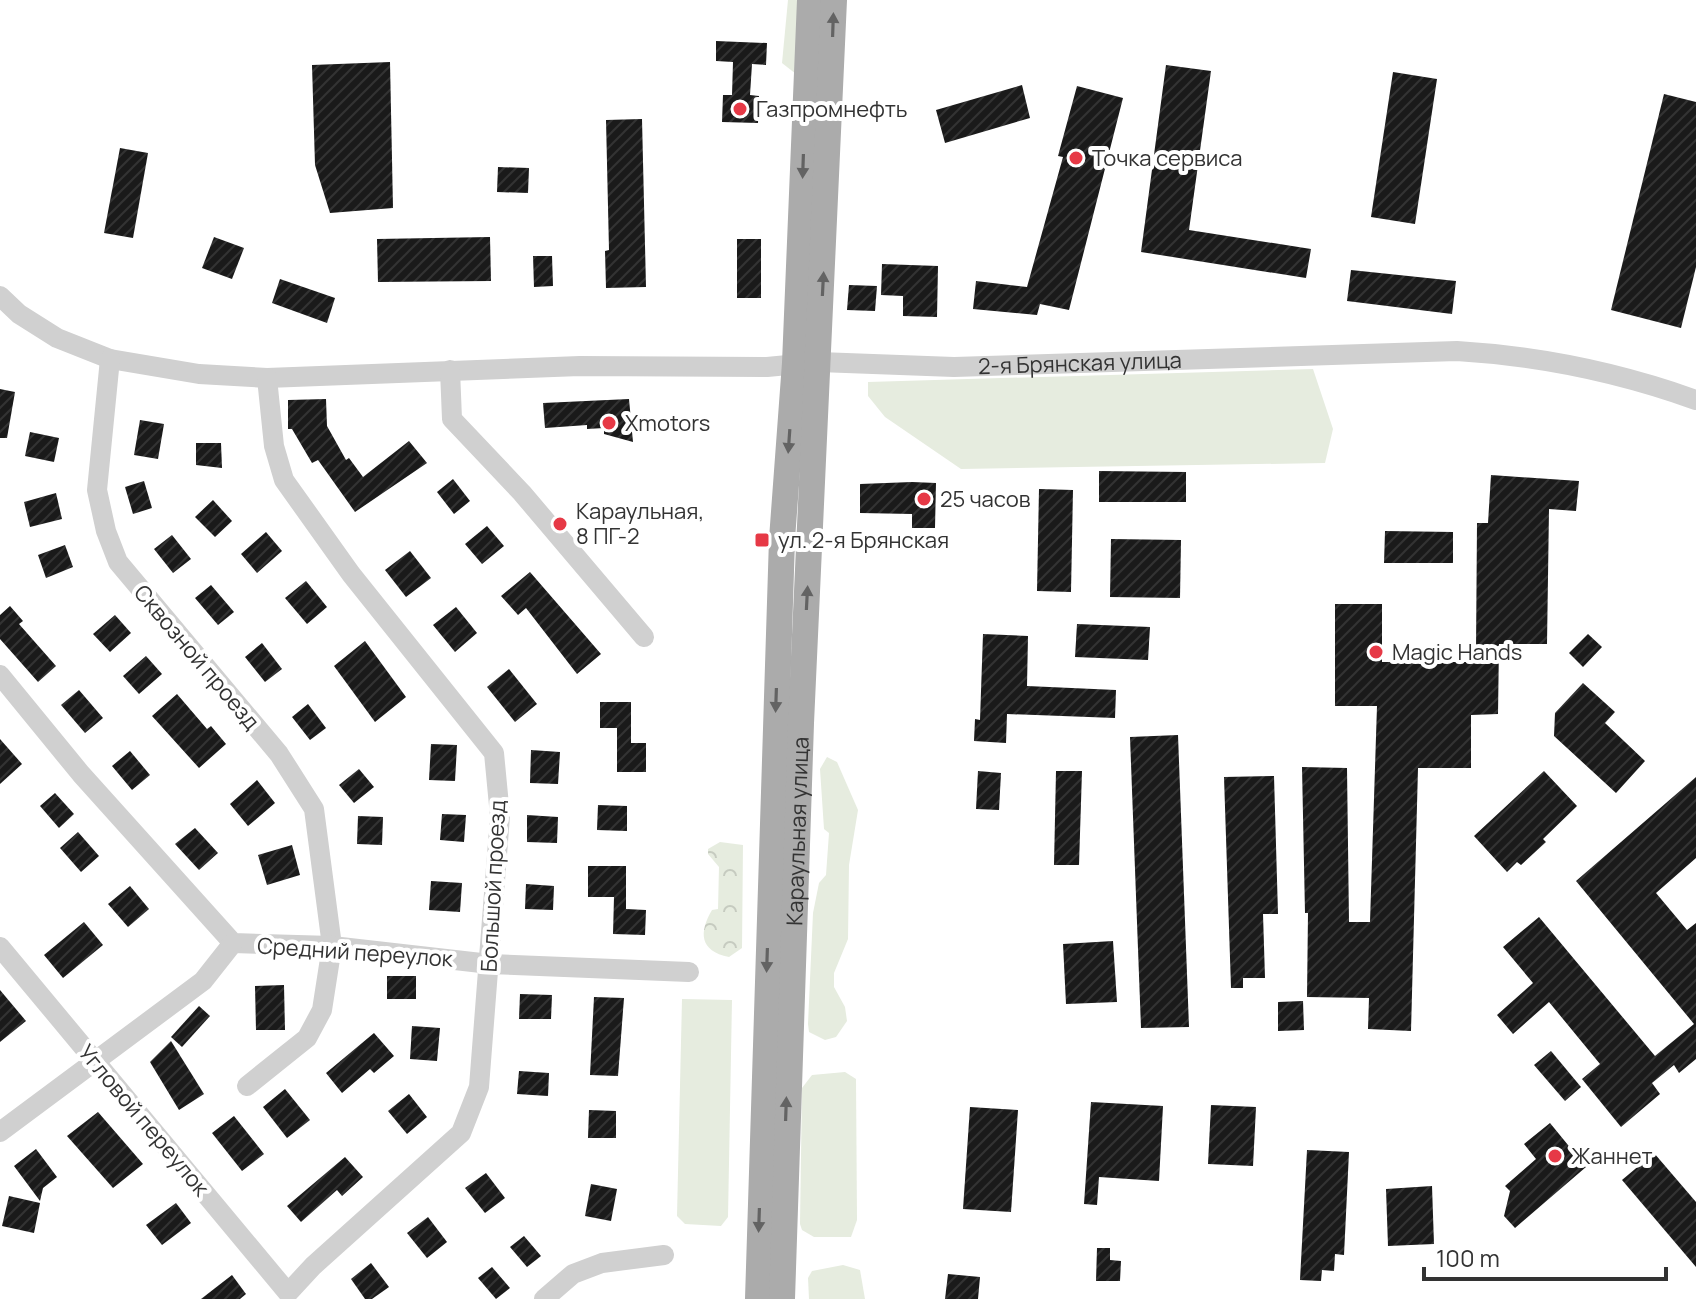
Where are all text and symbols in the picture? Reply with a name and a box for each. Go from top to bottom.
one-way arrow [827,12,840,37]
place label: Газпромнефть [756,94,908,124]
marker: Газпромнефть [731,100,749,118]
place label: Точка сервиса [1092,143,1243,173]
marker: Точка сервиса [1067,149,1085,167]
one-way arrow [797,154,810,180]
one-way arrow [816,271,829,296]
street label: 2-я Брянская улица [977,345,1182,381]
place label: Xmotors [625,408,710,438]
marker: Xmotors [600,414,618,432]
one-way arrow [782,429,795,454]
place label: 25 часов [940,484,1031,514]
marker: 25 часов [915,490,933,508]
place label: Караульная, 8 ПГ-2 [576,496,704,551]
marker: Караульная, 8 ПГ-2 [551,515,569,533]
place label: ул. 2-я Брянская [778,525,949,555]
marker: ул. 2-я Брянская [753,531,771,549]
street label: Сквозной проезд [127,578,267,736]
one-way arrow [801,585,814,610]
place label: Magic Hands [1392,637,1522,667]
marker: Magic Hands [1367,643,1385,661]
one-way arrow [769,688,782,713]
street label: Караульная улица [779,736,816,926]
street label: Большой проезд [474,799,512,973]
street label: Средний переулок [256,930,455,974]
one-way arrow [760,948,773,973]
street label: Угловой переулок [72,1038,217,1203]
one-way arrow [780,1096,793,1121]
place label: Жаннет [1571,1141,1653,1171]
marker: Жаннет [1546,1147,1564,1165]
one-way arrow [752,1208,765,1233]
scale bar [1424,1231,1666,1281]
text: 100 m [1436,1241,1500,1274]

